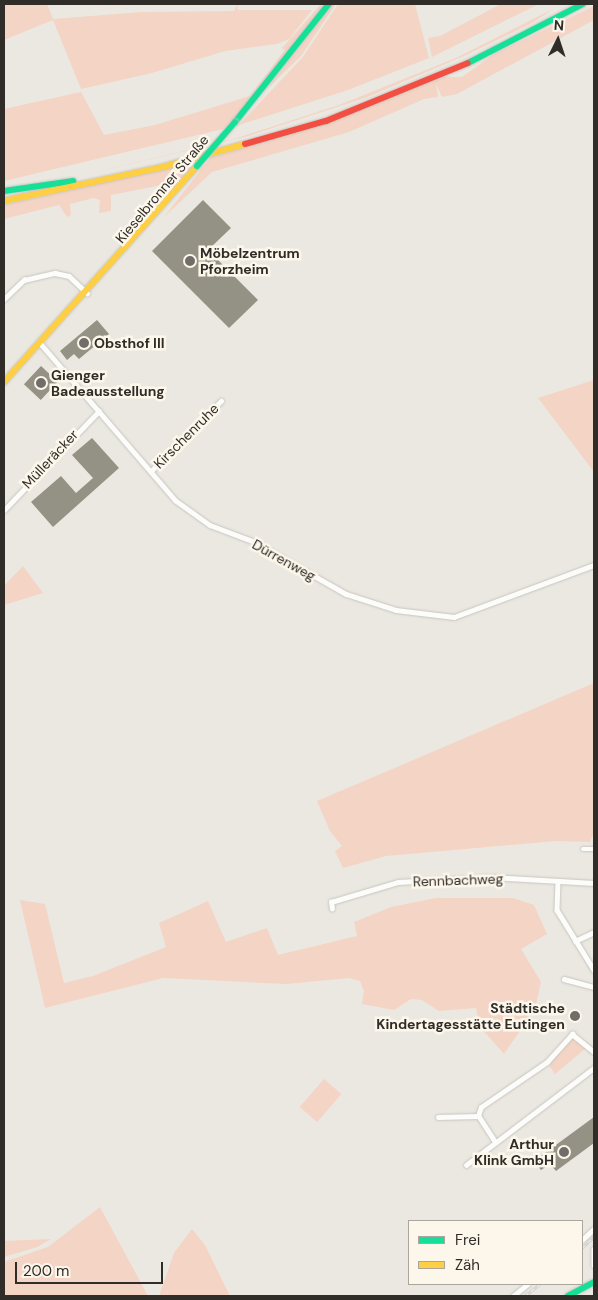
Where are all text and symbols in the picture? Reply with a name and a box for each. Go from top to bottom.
north arrow [533,15,583,65]
text: N [553,16,565,34]
street label: Kieselbronner Straße [112,132,212,246]
place label: Möbelzentrum Pforzheim [200,245,300,278]
marker: Möbelzentrum Pforzheim [184,255,196,267]
place label: Obsthof III [94,335,165,351]
marker: Obsthof III [78,337,90,349]
place label: Gienger Badeausstellung [51,367,165,400]
marker: Gienger Badeausstellung [35,377,47,389]
street label: Kirschenruhe [150,400,222,472]
street label: Mülleräcker [18,426,82,492]
street label: Dürrenweg [249,536,319,584]
street label: Rennbachweg [412,870,504,890]
place label: Städtische Kindertagesstätte Eutingen [376,1000,565,1032]
marker: Städtische Kindertagesstätte Eutingen [569,1010,581,1022]
place label: Arthur Klink GmbH [474,1136,554,1168]
marker: Arthur Klink GmbH [558,1146,570,1158]
legend [408,1220,583,1285]
text: Frei [455,1230,480,1250]
scale bar [18,1252,165,1284]
text: Zäh [455,1255,480,1275]
text: 200 m [23,1261,69,1281]

